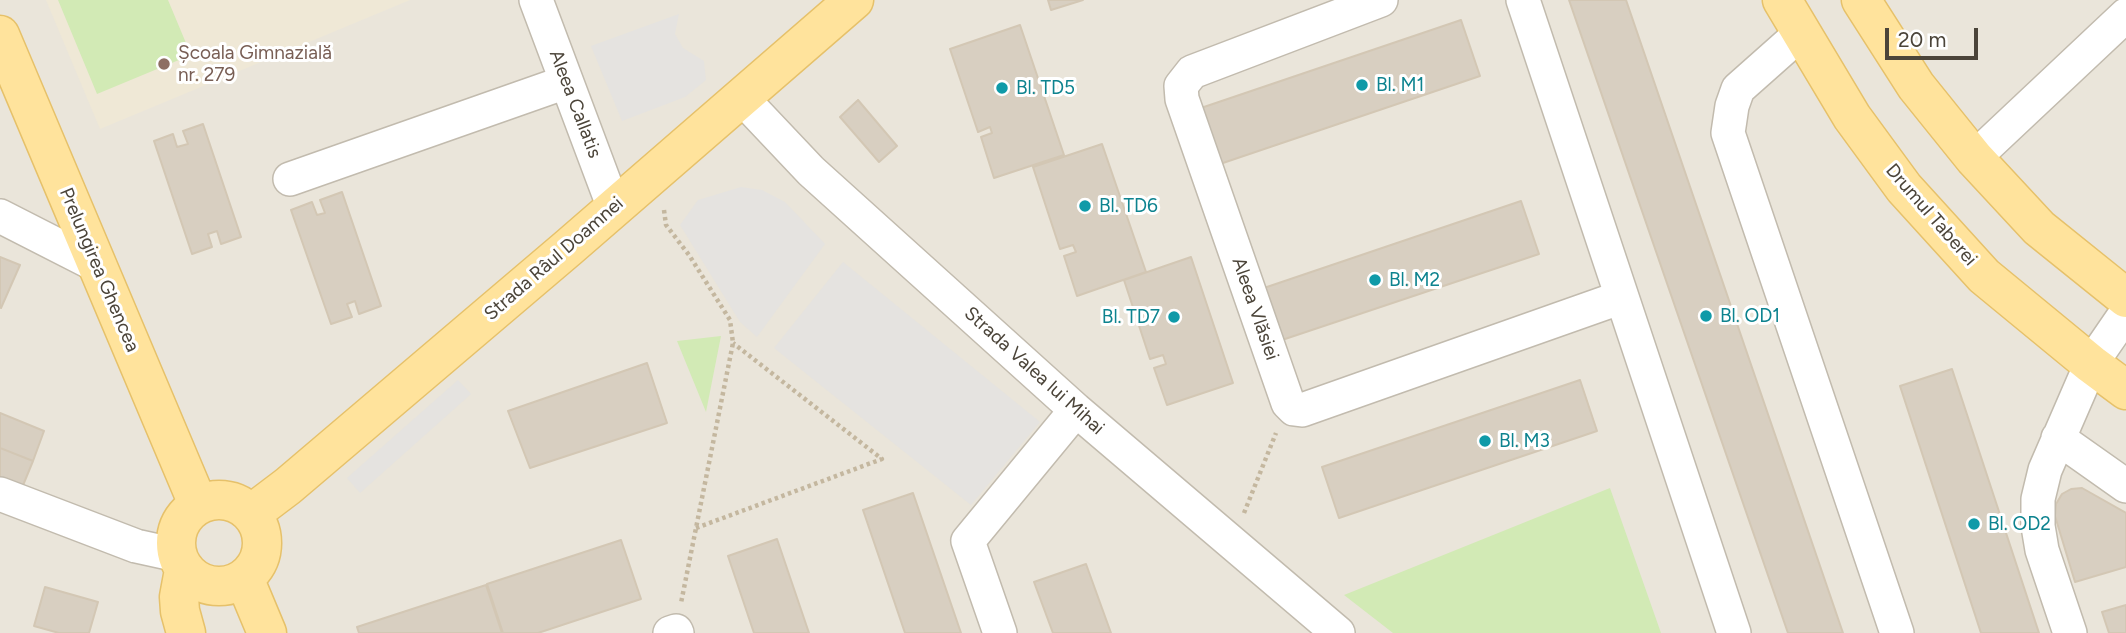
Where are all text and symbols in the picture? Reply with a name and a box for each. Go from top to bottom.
scale bar [1888,14,1981,58]
text: 20 m [1898,27,1946,52]
place label: Școala Gimnazială nr. 279 [178,42,332,86]
street label: Aleea Callatis [544,47,606,161]
marker: Școala Gimnazială nr. 279 [156,56,172,72]
place label: Bl. M1 [1376,74,1424,96]
place label: Bl. TD5 [1016,77,1075,99]
marker: Bl. M1 [1354,77,1370,93]
marker: Bl. TD5 [994,80,1010,96]
street label: Drumul Taberei [1881,159,1981,271]
street label: Prelungirea Ghencea [54,184,144,356]
street label: Strada Râul Doamnei [480,192,628,326]
place label: Bl. TD6 [1099,195,1158,217]
marker: Bl. TD6 [1077,198,1093,214]
street label: Aleea Vlăsiei [1227,255,1283,363]
place label: Bl. M2 [1389,269,1440,291]
marker: Bl. M2 [1367,272,1383,288]
street label: Strada Valea lui Mihai [959,302,1109,440]
place label: Bl. OD1 [1720,305,1780,327]
place label: Bl. TD7 [1102,306,1160,328]
marker: Bl. OD1 [1698,308,1714,324]
marker: Bl. TD7 [1166,309,1182,325]
place label: Bl. M3 [1499,430,1550,452]
marker: Bl. M3 [1477,433,1493,449]
place label: Bl. OD2 [1988,513,2051,535]
marker: Bl. OD2 [1966,516,1982,532]

